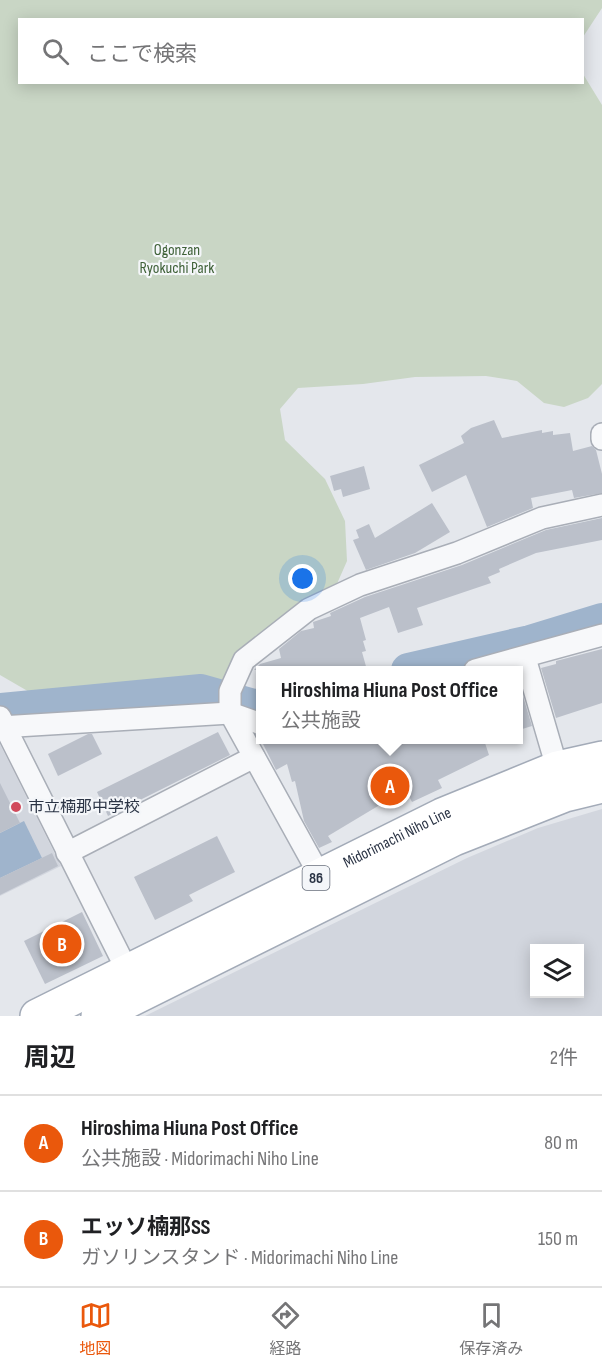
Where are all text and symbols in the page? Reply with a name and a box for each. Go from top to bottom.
search box [18,18,584,84]
icon: search [39,35,72,68]
text: ここで検索 [87,41,197,68]
park label: Ogonzan Ryokuchi Park [140,241,214,278]
your location [288,564,317,593]
popup [256,666,523,744]
text: Hiroshima Hiuna Post Office [281,677,498,704]
text: 公共施設 [281,709,361,733]
pin: A [370,764,410,808]
place label: 市立楠那中学校 [28,798,140,817]
marker: 市立楠那中学校 [9,800,23,814]
street label: Midorimachi Niho Line [340,803,454,872]
road number: 86 [302,866,330,890]
pin: B [42,922,82,966]
map controls [530,944,584,998]
button: layers [530,944,584,998]
text: 周辺 [24,1043,76,1074]
text: 2件 [550,1046,578,1070]
text: Hiroshima Hiuna Post Office [81,1115,298,1142]
text: A [39,1131,48,1155]
text: 80 m [544,1131,578,1155]
text: 公共施設 · Midorimachi Niho Line [81,1147,319,1171]
text: エッソ楠那SS [81,1214,211,1241]
text: B [39,1227,48,1251]
text: 150 m [538,1227,578,1251]
text: ガソリンスタンド · Midorimachi Niho Line [81,1246,398,1270]
tab: 地図 [79,1299,112,1359]
tab: 経路 [269,1299,302,1359]
tab: 保存済み [459,1299,523,1359]

